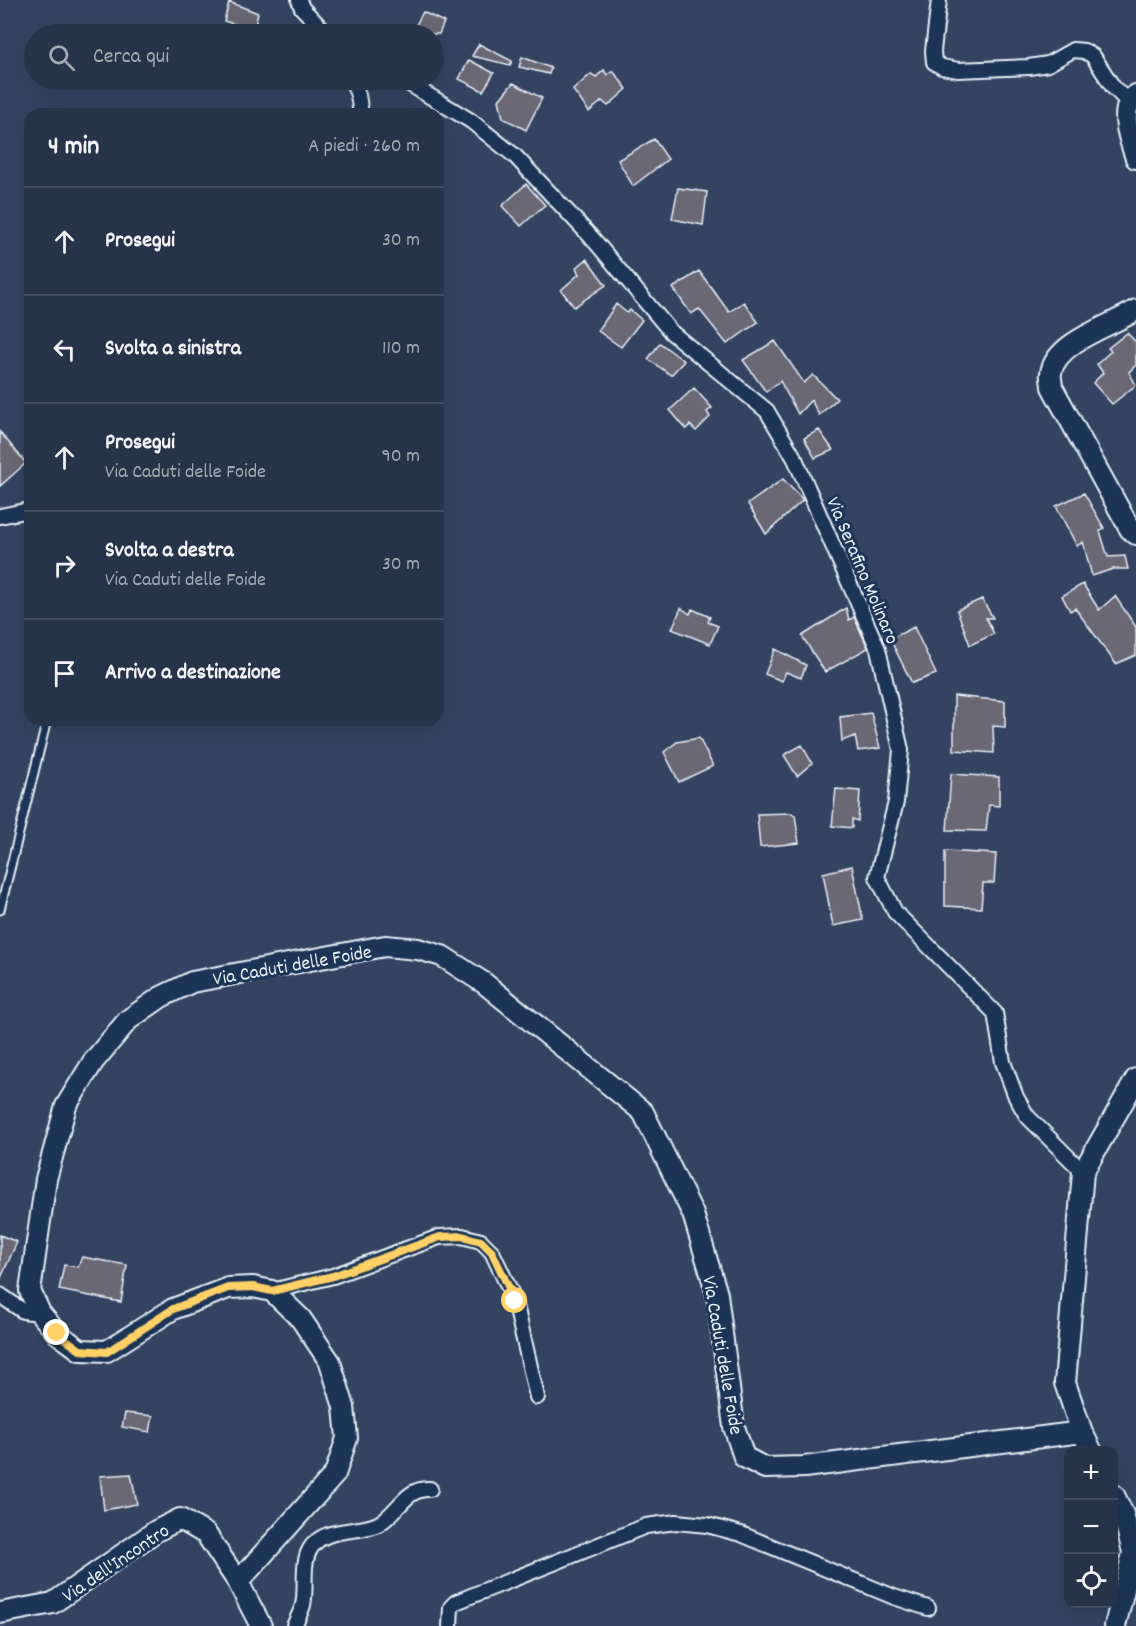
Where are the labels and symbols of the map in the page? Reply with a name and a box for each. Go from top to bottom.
street label: Via Serafino Molinaro [818,493,905,649]
street label: Via Caduti delle Foide [211,939,374,995]
street label: Via Caduti delle Foide [693,1274,749,1437]
route start [501,1287,527,1313]
route end [43,1319,69,1345]
street label: Via dell'Incontro [57,1518,176,1611]

